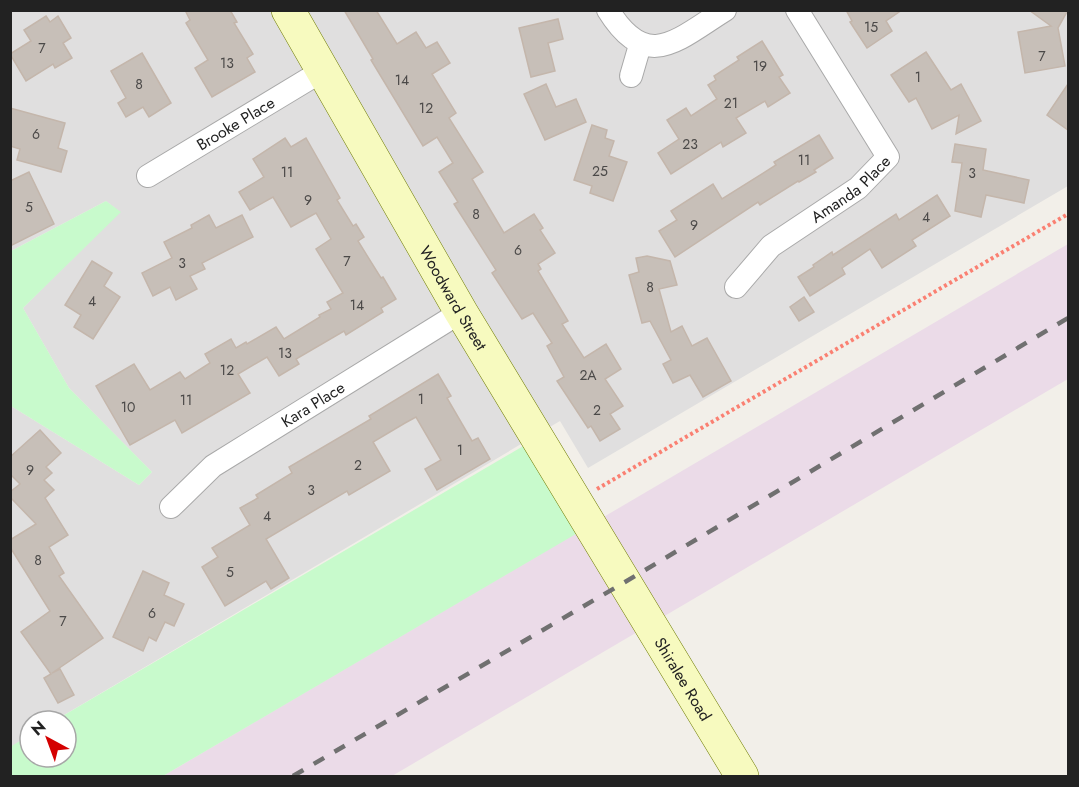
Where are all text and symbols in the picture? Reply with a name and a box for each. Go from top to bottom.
house number: 15 [864,17,878,37]
house number: 7 [38,38,46,58]
house number: 7 [1038,46,1046,66]
house number: 13 [220,53,234,73]
house number: 19 [753,56,767,76]
house number: 1 [915,67,921,87]
house number: 14 [395,70,409,90]
house number: 8 [135,74,143,94]
street label: Brooke Place [192,91,279,156]
house number: 21 [724,93,738,113]
house number: 12 [419,98,433,118]
house number: 6 [32,124,40,144]
house number: 23 [682,134,698,154]
house number: 11 [798,150,810,170]
street label: Amanda Place [806,150,896,228]
house number: 25 [592,161,608,181]
house number: 11 [281,162,293,182]
house number: 3 [968,163,976,183]
house number: 9 [304,190,312,210]
house number: 5 [25,197,33,217]
house number: 8 [472,204,480,224]
house number: 4 [922,207,930,227]
house number: 9 [690,215,698,235]
house number: 6 [514,240,522,260]
street label: Woodward Street [413,242,493,355]
house number: 7 [343,251,351,271]
house number: 3 [178,253,186,273]
house number: 8 [646,277,654,297]
house number: 4 [88,291,96,311]
house number: 14 [350,295,364,315]
house number: 13 [278,343,292,363]
house number: 12 [220,360,234,380]
house number: 2A [579,365,597,385]
street label: Kara Place [277,376,349,433]
house number: 1 [418,389,424,409]
house number: 11 [180,390,192,410]
house number: 10 [121,397,135,417]
house number: 2 [593,400,601,420]
house number: 1 [457,440,463,460]
house number: 2 [354,455,362,475]
house number: 9 [26,460,34,480]
house number: 3 [307,480,315,500]
house number: 4 [263,506,271,526]
house number: 8 [34,550,42,570]
house number: 5 [226,562,234,582]
house number: 6 [148,603,156,623]
house number: 7 [59,611,67,631]
street label: Shiralee Road [649,633,717,725]
north arrow [18,709,78,769]
text: N [26,715,51,741]

